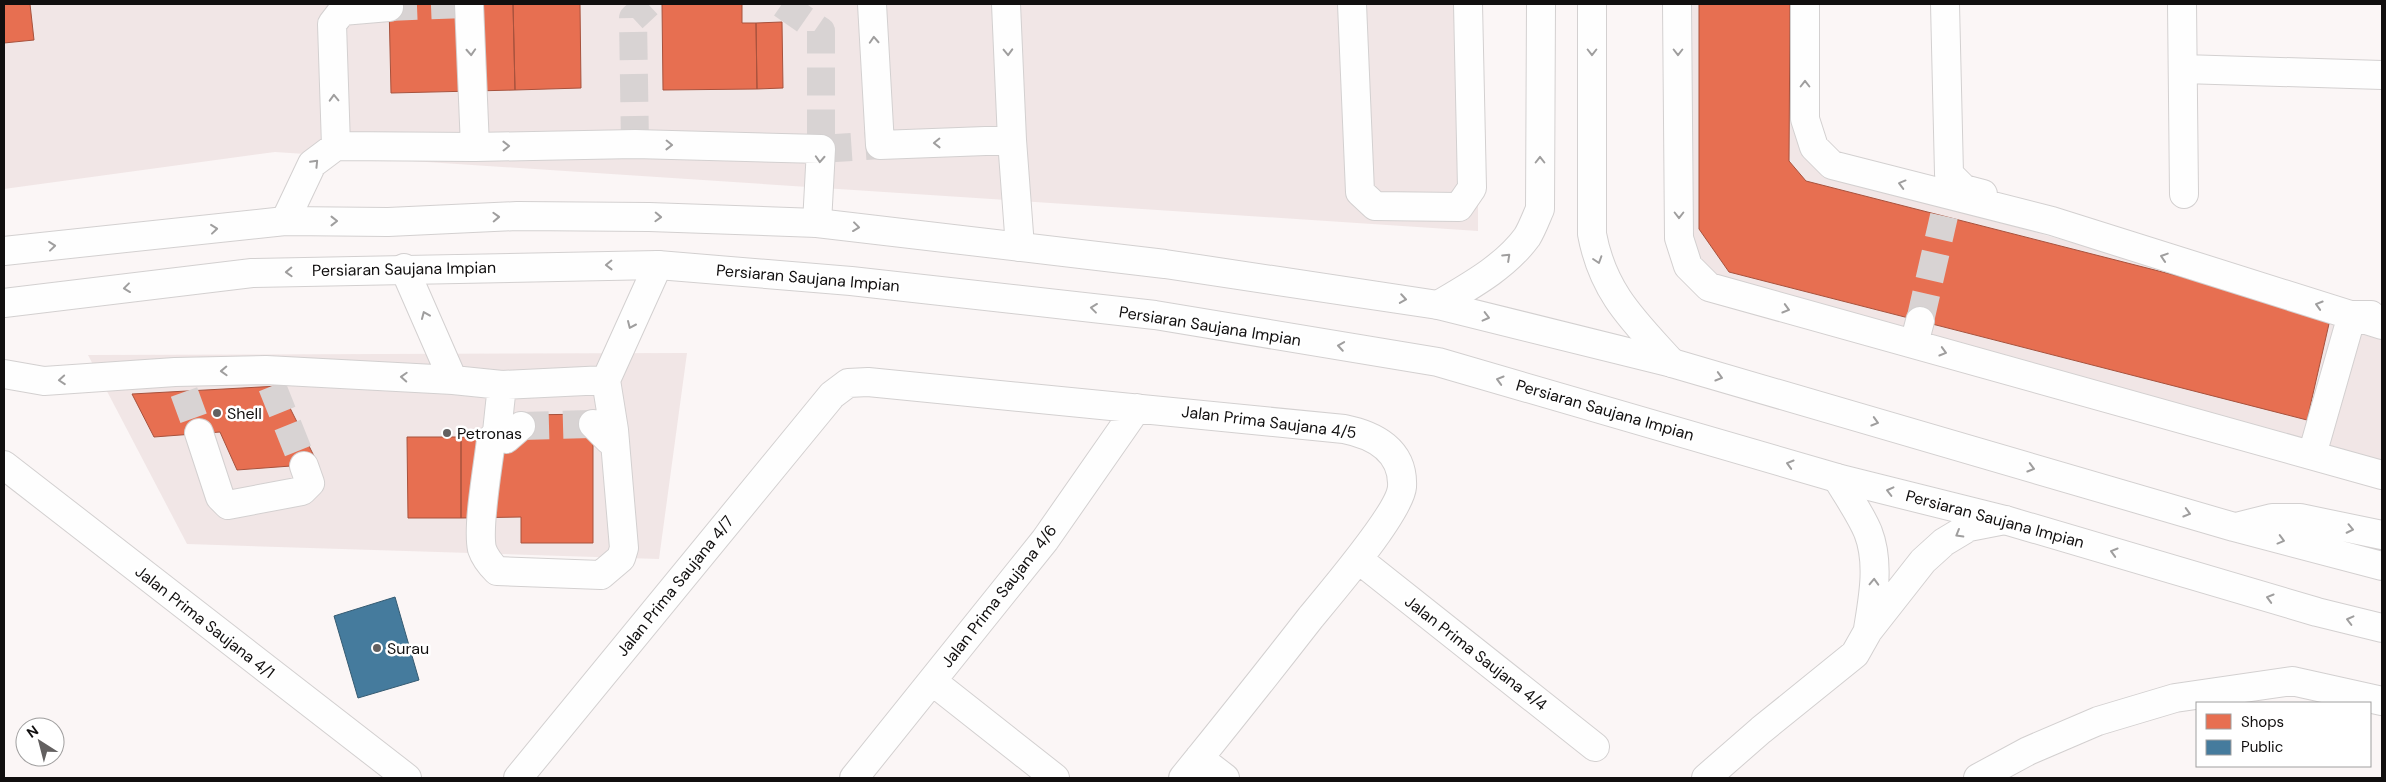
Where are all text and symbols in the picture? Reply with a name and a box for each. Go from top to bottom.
one-way arrow [869,35,880,43]
one-way arrow [466,49,477,57]
one-way arrow [1003,49,1013,57]
one-way arrow [1587,49,1597,57]
one-way arrow [1673,49,1683,57]
one-way arrow [1800,80,1810,88]
one-way arrow [329,93,340,101]
one-way arrow [933,138,941,149]
one-way arrow [666,140,673,150]
one-way arrow [503,141,511,152]
one-way arrow [815,155,826,163]
one-way arrow [1535,156,1545,164]
one-way arrow [309,160,318,169]
one-way arrow [1898,179,1906,189]
one-way arrow [492,212,500,222]
one-way arrow [655,212,663,223]
one-way arrow [1674,212,1684,219]
one-way arrow [330,216,338,226]
one-way arrow [852,221,860,232]
one-way arrow [210,224,218,235]
one-way arrow [49,241,57,252]
one-way arrow [2160,252,2169,262]
one-way arrow [1501,254,1510,263]
one-way arrow [1593,256,1603,264]
street label: Persiaran Saujana Impian [312,257,496,281]
one-way arrow [605,260,612,270]
street label: Persiaran Saujana Impian [715,260,901,296]
one-way arrow [285,266,293,277]
one-way arrow [123,282,131,293]
one-way arrow [1399,294,1408,304]
street label: Persiaran Saujana Impian [1117,301,1303,351]
one-way arrow [2315,301,2324,311]
one-way arrow [1089,303,1097,314]
one-way arrow [1782,303,1790,313]
one-way arrow [420,311,431,320]
one-way arrow [1481,311,1489,321]
one-way arrow [626,320,637,329]
one-way arrow [1336,341,1344,352]
one-way arrow [1938,347,1947,357]
one-way arrow [220,366,228,376]
one-way arrow [1714,371,1723,381]
one-way arrow [400,372,408,383]
one-way arrow [58,375,66,386]
one-way arrow [1496,375,1504,385]
street label: Persiaran Saujana Impian [1514,375,1696,445]
street label: Jalan Prima Saujana 4/5 [1180,401,1358,443]
place label: Shell [227,403,262,424]
marker: Shell [211,407,223,419]
one-way arrow [1870,417,1879,427]
place label: Petronas [457,423,522,444]
marker: Petronas [441,427,453,439]
one-way arrow [1786,459,1794,470]
one-way arrow [2026,462,2035,472]
street label: Persiaran Saujana Impian [1903,485,2087,553]
one-way arrow [1885,486,1894,497]
one-way arrow [2182,508,2191,518]
street label: Jalan Prima Saujana 4/7 [612,511,738,661]
street label: Jalan Prima Saujana 4/6 [936,520,1062,672]
one-way arrow [2346,523,2355,533]
one-way arrow [1955,527,1964,537]
one-way arrow [2276,534,2284,544]
one-way arrow [2111,548,2119,558]
street label: Jalan Prima Saujana 4/1 [131,561,279,683]
one-way arrow [1869,578,1879,586]
street label: Jalan Prima Saujana 4/4 [1401,591,1552,715]
one-way arrow [2267,594,2275,604]
one-way arrow [2345,615,2354,626]
place label: Surau [387,638,429,659]
marker: Surau [371,642,383,654]
legend [2196,702,2371,767]
text: Shops [2241,712,2284,732]
north arrow [15,717,65,767]
text: N [23,721,42,742]
text: Public [2241,737,2283,757]

